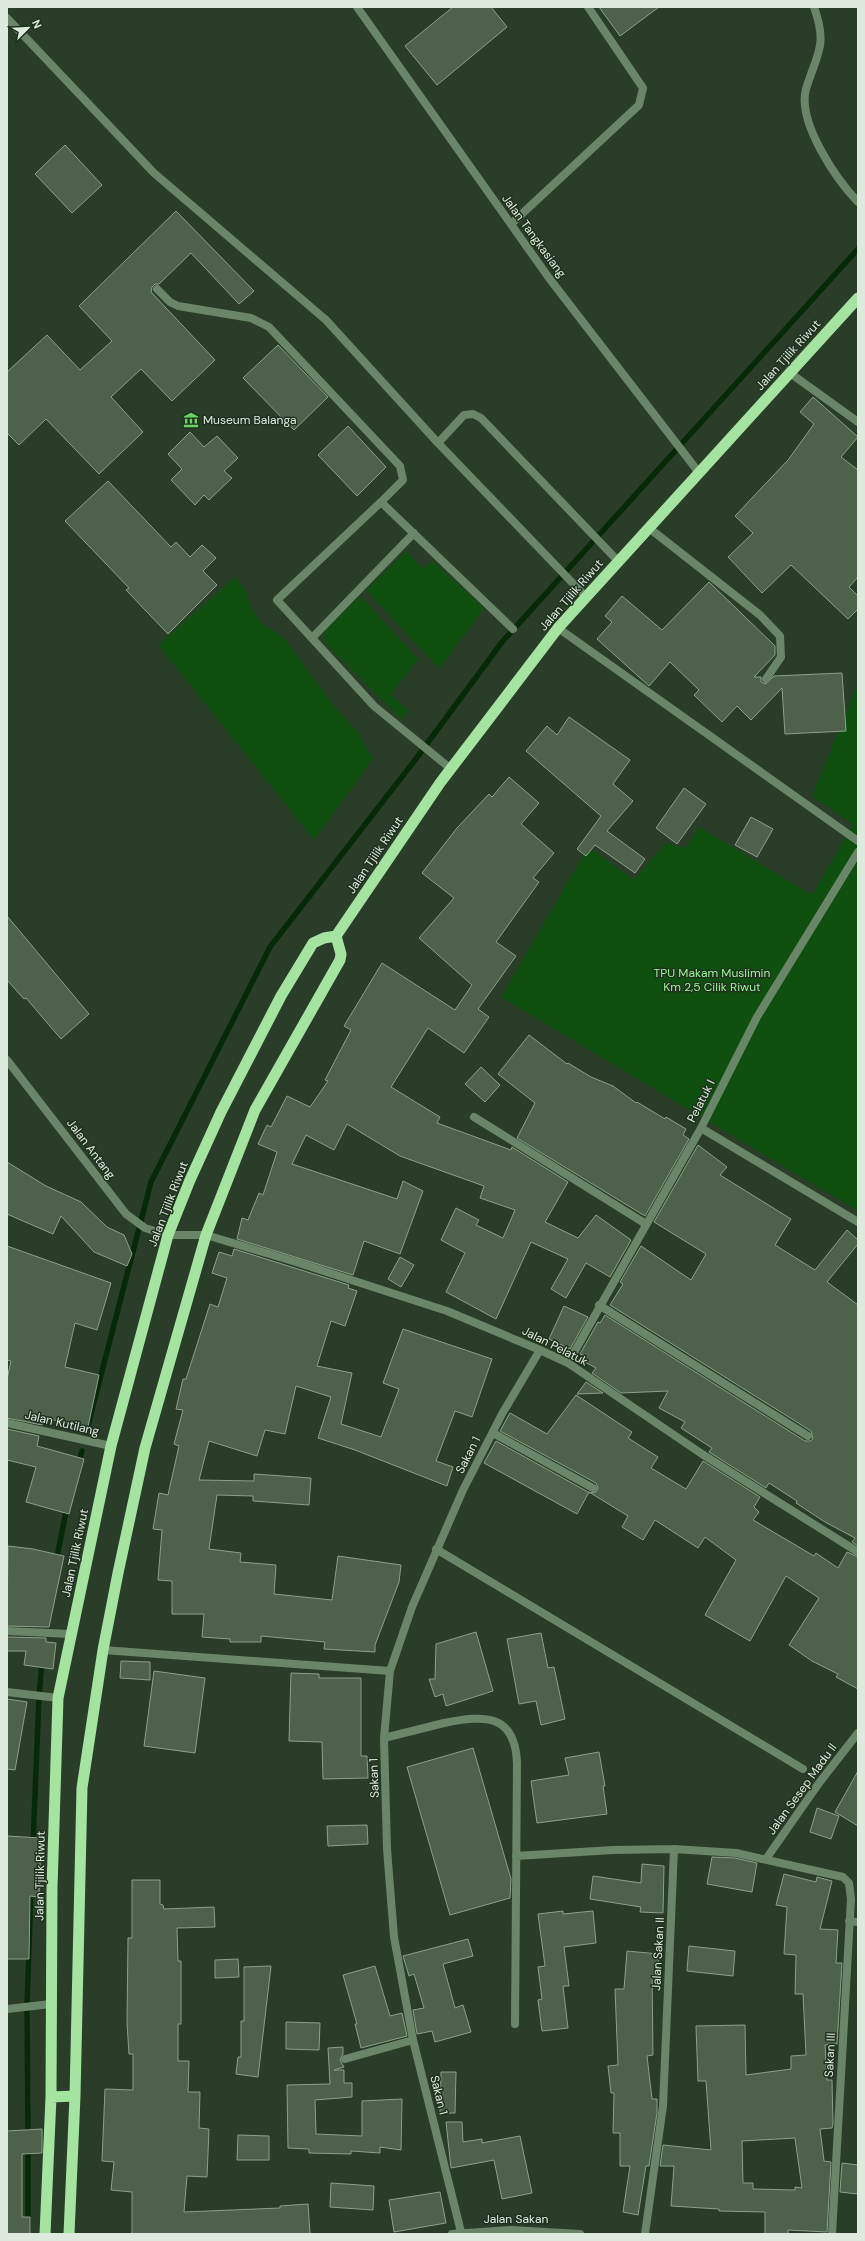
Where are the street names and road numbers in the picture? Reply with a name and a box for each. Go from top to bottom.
street label: Jalan Tangkasiang [498,191,570,281]
street label: Jalan Tjilik Riwut [752,316,824,394]
street label: Jalan Tjilik Riwut [535,556,607,634]
street label: Jalan Tjilik Riwut [343,813,407,897]
street label: Pelatuk I [683,1077,719,1125]
street label: Jalan Antang [63,1116,119,1183]
street label: Jalan Tjilik Riwut [144,1159,192,1249]
street label: Jalan Pelatuk [519,1323,591,1369]
street label: Jalan Kutilang [23,1407,101,1439]
street label: Sakan 1 [452,1434,484,1476]
street label: Jalan Tjilik Riwut [58,1507,92,1599]
street label: Jalan Sesep Madu II [763,1740,841,1838]
street label: Sakan 1 [365,1758,383,1798]
street label: Jalan Tjilik Riwut [31,1831,49,1921]
street label: Jalan Sakan II [648,1917,668,1991]
street label: Sakan III [821,2032,839,2078]
street label: Sakan 1 [426,2074,452,2116]
street label: Jalan Sakan [484,2211,548,2227]

